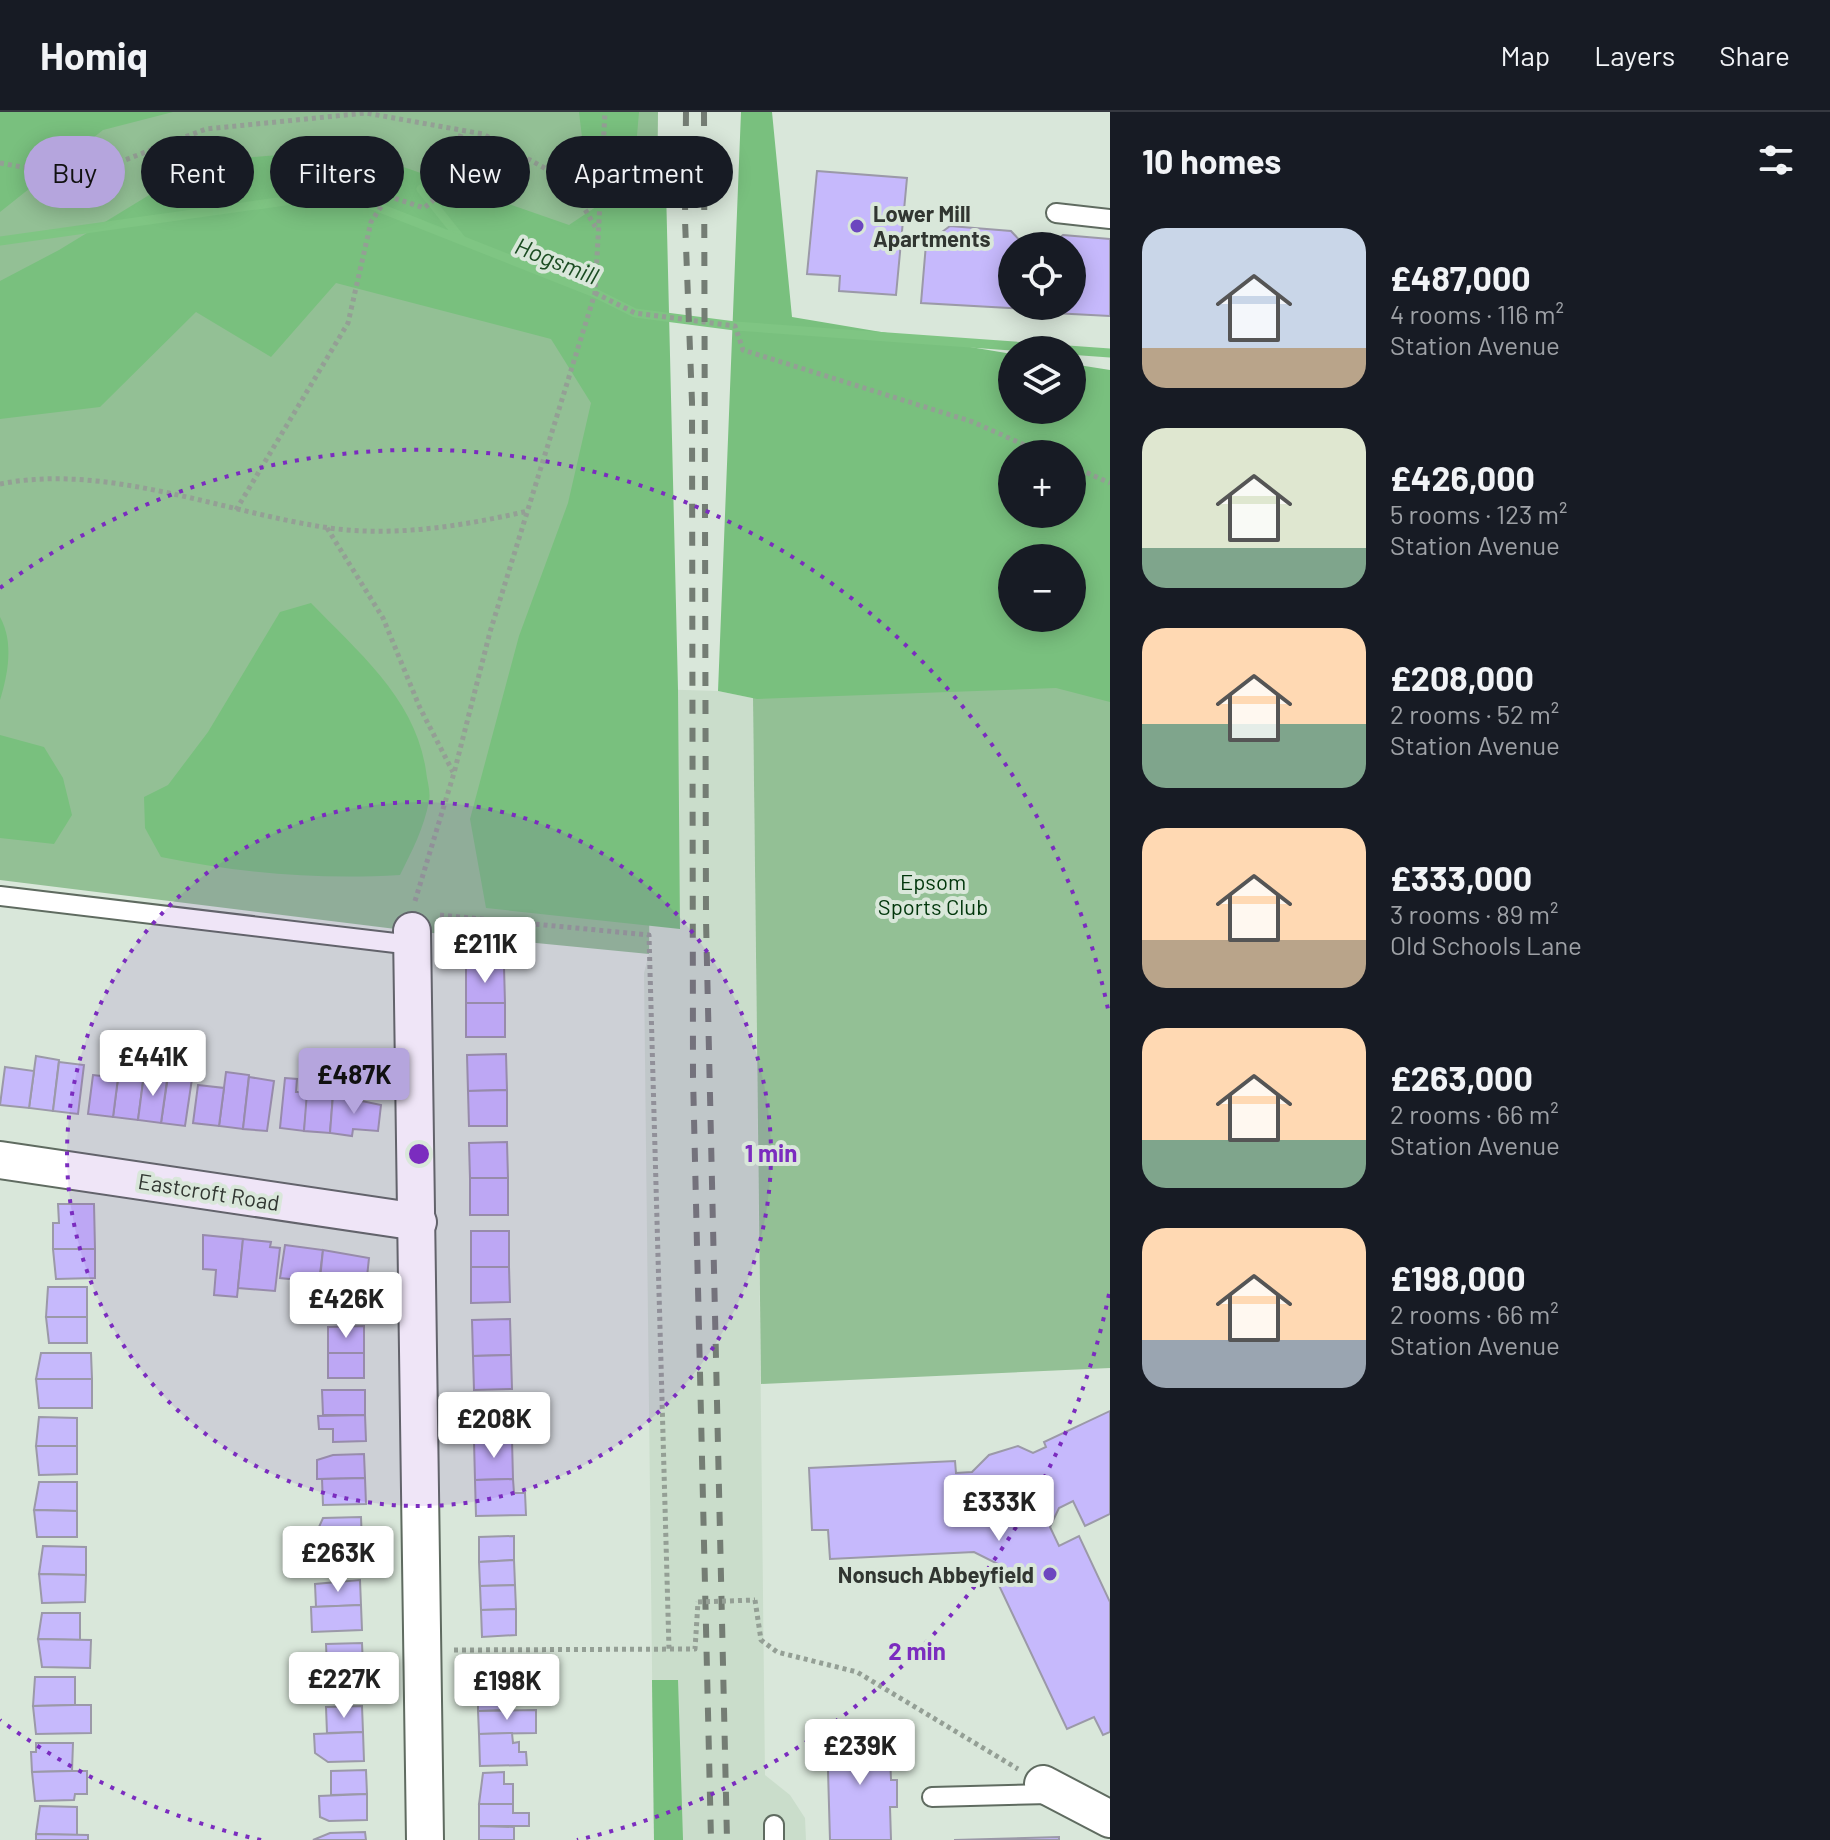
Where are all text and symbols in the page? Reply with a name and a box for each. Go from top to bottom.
text: Homiq [40,32,148,78]
text: Map [1500,38,1550,72]
text: Layers [1594,38,1675,72]
text: Share [1719,38,1790,72]
chip: Buy [24,136,125,208]
chip: Rent [141,136,254,208]
chip: Filters [270,136,404,208]
chip: New [420,136,530,208]
chip: Apartment [546,136,733,208]
icon: filters [1754,138,1798,182]
text: 10 homes [1142,140,1281,181]
place label: Lower Mill Apartments [873,200,991,251]
marker: Lower Mill Apartments [848,217,866,235]
water label: Hogsmill [511,230,604,290]
map controls [998,232,1086,632]
button: locate [998,232,1086,320]
text: £487,000 [1390,257,1531,298]
icon: home [1206,260,1302,356]
text: 4 rooms · 116 m² [1390,298,1564,329]
text: Station Avenue [1390,329,1560,360]
button: layers [998,336,1086,424]
button: + [998,440,1086,528]
text: £426,000 [1390,457,1535,498]
icon: home [1206,460,1302,556]
text: 5 rooms · 123 m² [1390,498,1568,529]
text: Station Avenue [1390,529,1560,560]
button: − [998,544,1086,632]
text: £208,000 [1390,657,1534,698]
icon: home [1206,660,1302,756]
text: 2 rooms · 52 m² [1390,698,1559,729]
text: Station Avenue [1390,729,1560,760]
text: £333,000 [1390,857,1532,898]
icon: home [1206,860,1302,956]
park label: Epsom Sports Club [878,868,988,919]
text: 3 rooms · 89 m² [1390,898,1558,929]
pin: £211K [429,917,541,985]
text: £211K [452,927,518,958]
text: Old Schools Lane [1390,929,1582,960]
pin: £441K [97,1030,209,1098]
text: £441K [118,1040,188,1071]
pin: £487K [298,1048,410,1116]
text: £263,000 [1390,1057,1533,1098]
text: £487K [317,1058,391,1089]
icon: home [1206,1060,1302,1156]
text: 2 rooms · 66 m² [1390,1098,1559,1129]
text: Station Avenue [1390,1129,1560,1160]
text: 1 min [745,1138,797,1167]
centre of rings [405,1140,433,1168]
street label: Eastcroft Road [136,1167,282,1215]
text: £198,000 [1390,1257,1526,1298]
icon: home [1206,1260,1302,1356]
pin: £426K [290,1272,402,1340]
text: £426K [308,1282,384,1313]
text: 2 rooms · 66 m² [1390,1298,1559,1329]
text: Station Avenue [1390,1329,1560,1360]
pin: £208K [438,1392,550,1460]
text: £208K [456,1402,532,1433]
pin: £333K [943,1475,1055,1543]
text: £333K [962,1485,1036,1516]
pin: £263K [282,1526,394,1594]
text: £263K [301,1536,375,1567]
place label: Nonsuch Abbeyfield [838,1561,1034,1587]
marker: Nonsuch Abbeyfield [1041,1565,1059,1583]
text: 2 min [888,1636,946,1665]
pin: £227K [288,1652,400,1720]
pin: £198K [451,1654,563,1722]
text: £227K [307,1662,381,1693]
text: £198K [472,1664,542,1695]
pin: £239K [804,1719,916,1787]
text: £239K [823,1729,897,1760]

